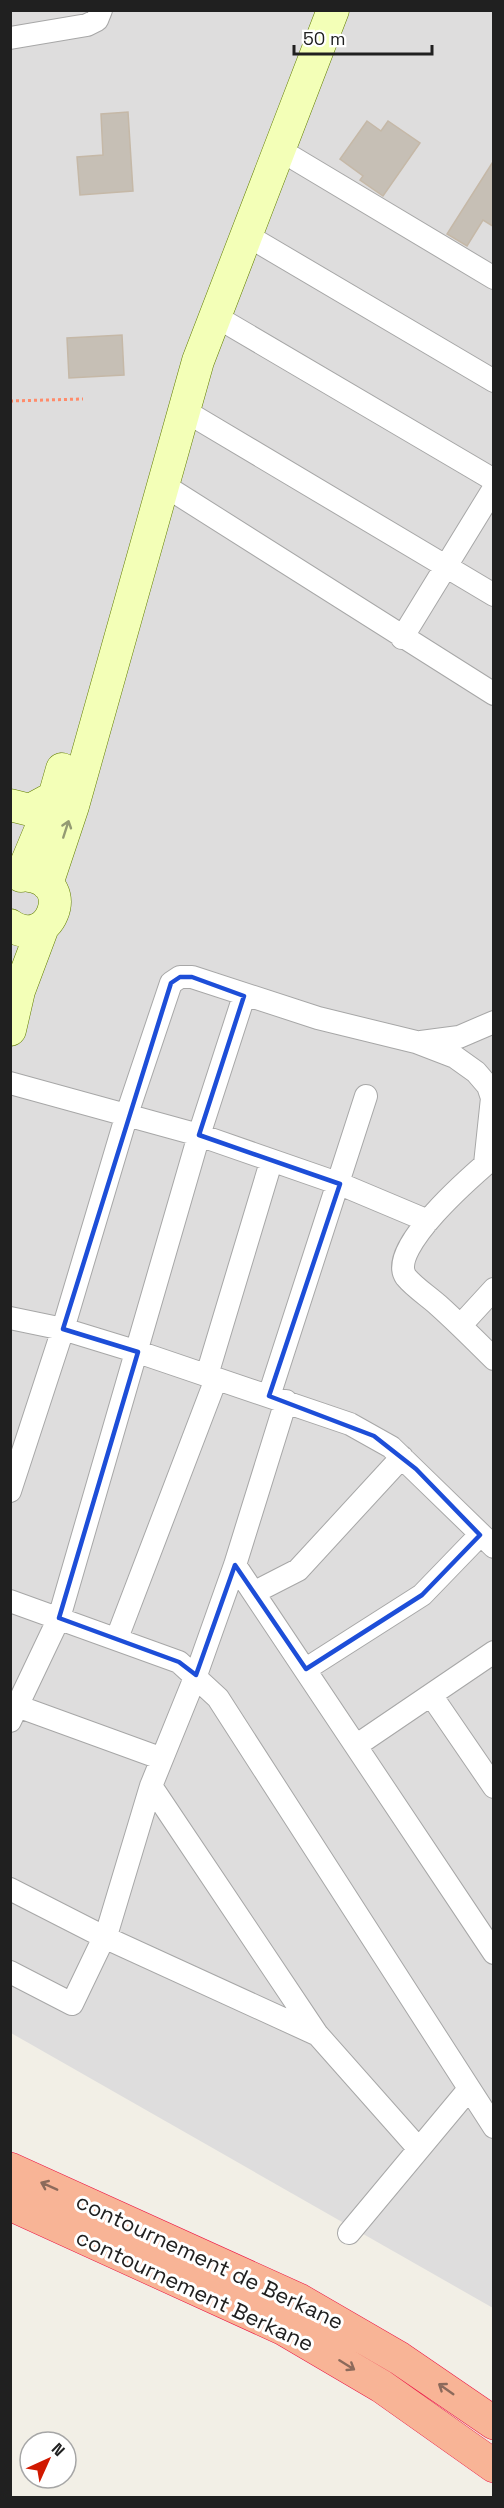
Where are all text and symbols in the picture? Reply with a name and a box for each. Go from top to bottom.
scale bar [294,18,432,56]
text: 50 m [303,27,345,50]
one-way arrow [61,820,72,839]
one-way arrow [40,2180,59,2191]
street label: contournement de Berkane [72,2187,348,2335]
street label: contournement Berkane [72,2223,318,2357]
one-way arrow [338,2360,355,2372]
one-way arrow [438,2383,455,2395]
north arrow [18,2430,78,2490]
text: N [47,2439,69,2461]

